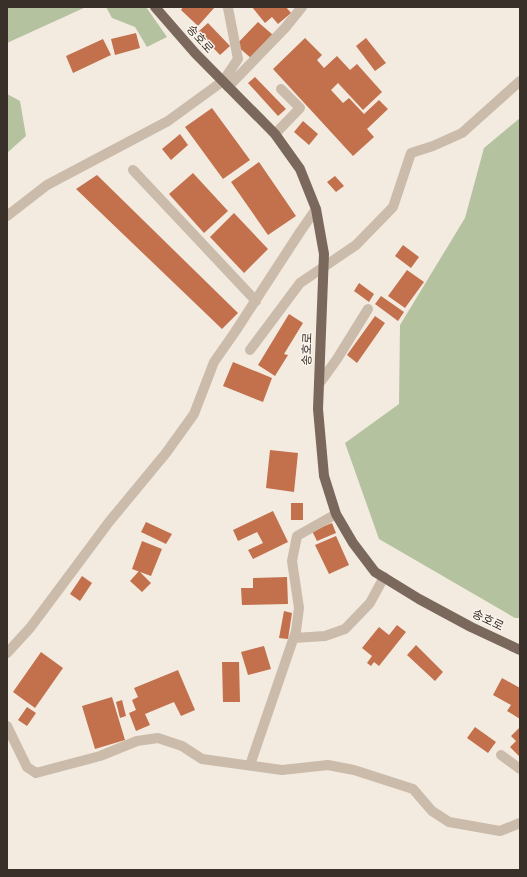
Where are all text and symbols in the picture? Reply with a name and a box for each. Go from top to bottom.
street label: 송호로 [184,23,216,55]
street label: 송호로 [300,332,314,366]
street label: 송호로 [470,607,506,633]

